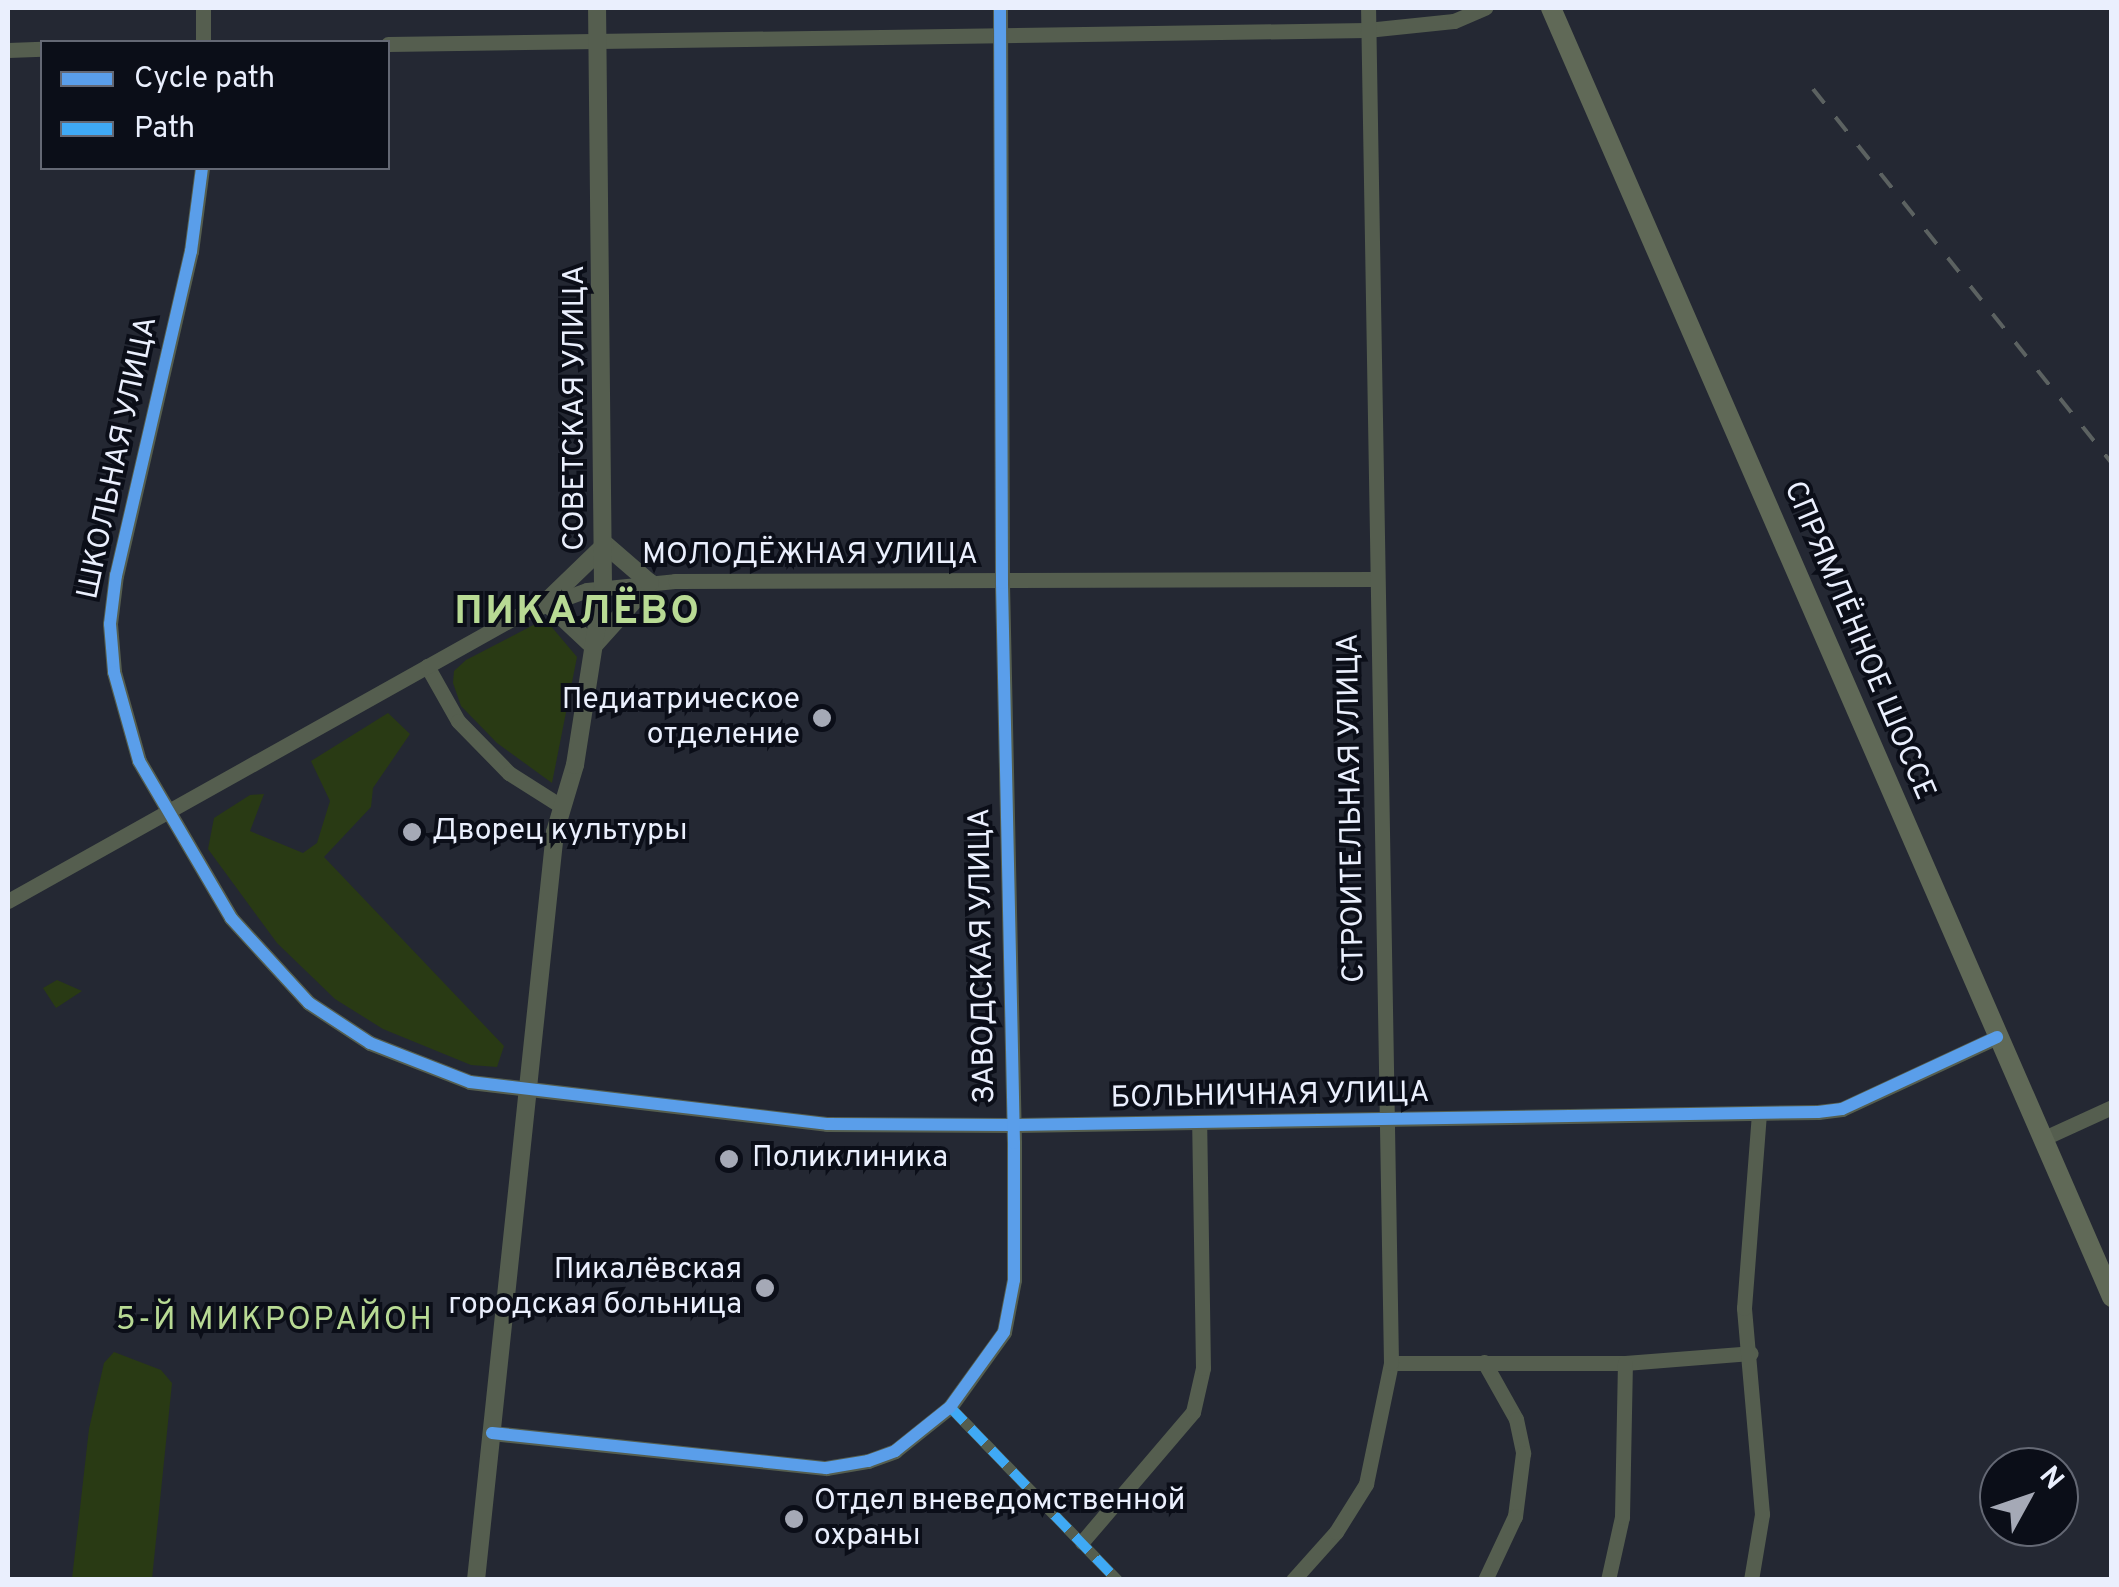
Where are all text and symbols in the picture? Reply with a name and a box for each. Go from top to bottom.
legend [40,40,390,170]
text: Cycle path [134,61,275,98]
text: Path [134,111,195,148]
street label: СОВЕТСКАЯ УЛИЦА [558,265,594,551]
street label: ШКОЛЬНАЯ УЛИЦА [71,313,167,603]
street label: СПРЯМЛЁННОЕ ШОССЕ [1774,476,1942,806]
street label: МОЛОДЁЖНАЯ УЛИЦА [642,538,978,574]
district label: ПИКАЛЁВО [454,589,702,637]
street label: СТРОИТЕЛЬНАЯ УЛИЦА [1332,633,1374,983]
place label: Педиатрическое отделение [562,683,800,754]
marker: Педиатрическое отделение [809,705,835,731]
street label: ЗАВОДСКАЯ УЛИЦА [963,808,1005,1104]
place label: Дворец культуры [432,814,687,850]
marker: Дворец культуры [401,821,423,843]
street label: БОЛЬНИЧНАЯ УЛИЦА [1110,1076,1430,1118]
place label: Поликлиника [752,1141,948,1177]
marker: Поликлиника [716,1146,742,1172]
place label: Пикалёвская городская больница [448,1253,742,1324]
marker: Пикалёвская городская больница [752,1275,778,1301]
district label: 5-Й МИКРОРАЙОН [116,1302,434,1340]
north arrow [1979,1447,2079,1547]
text: N [2030,1460,2071,1498]
place label: Отдел вневедомственной охраны [814,1484,1185,1554]
marker: Отдел вневедомственной охраны [783,1508,805,1530]

